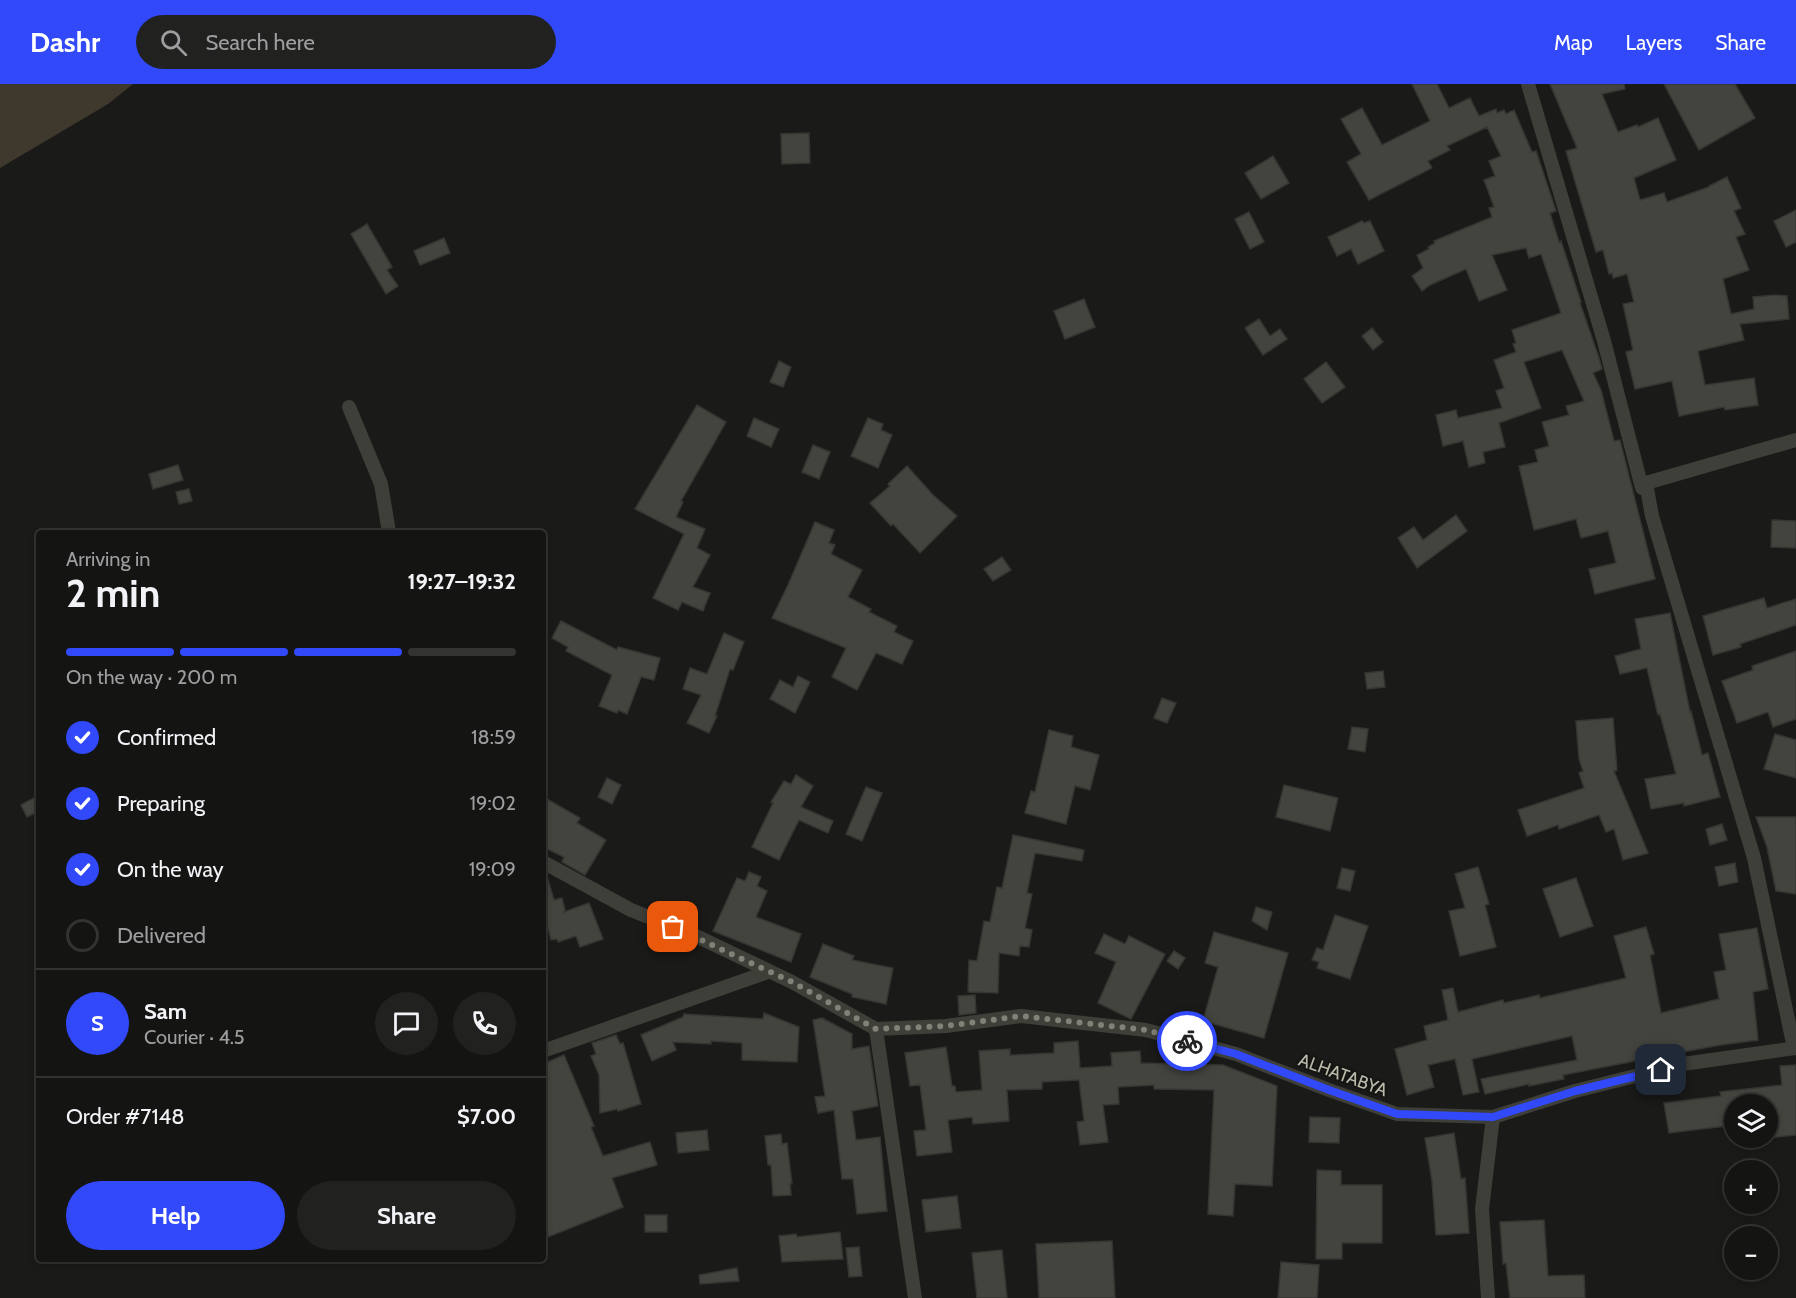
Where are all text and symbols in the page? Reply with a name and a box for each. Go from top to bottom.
search box [136,15,556,69]
text: Dashr [30,25,100,59]
icon: search [157,26,190,59]
text: Search here [205,29,315,56]
text: Map [1554,30,1593,55]
text: Layers [1626,30,1682,55]
text: Share [1715,30,1766,55]
text: Arriving in [66,547,150,571]
text: 19:27–19:32 [407,568,516,595]
text: 2 min [66,569,160,617]
text: On the way · 200 m [66,665,237,689]
icon: check [66,721,99,754]
text: Confirmed [117,724,216,751]
text: 18:59 [471,725,516,749]
icon: check [66,787,99,820]
text: Preparing [117,790,205,817]
text: 19:02 [470,791,516,815]
icon: check [66,853,99,886]
text: On the way [117,856,224,883]
text: 19:09 [469,857,516,881]
pin [647,901,698,952]
icon: bag [656,910,689,943]
text: Delivered [117,922,206,949]
button: chat [375,992,438,1055]
button: phone [453,992,516,1055]
text: Sam [144,998,187,1025]
text: S [91,1010,104,1037]
courier [1157,1011,1217,1071]
text: Courier · 4.5 [144,1025,245,1049]
icon: bike [1171,1025,1204,1058]
pin [1635,1044,1686,1095]
street label: ALHATABYA [1296,1049,1390,1101]
icon: home [1644,1053,1677,1086]
map controls [1724,1094,1778,1280]
button: layers [1724,1094,1778,1148]
text: Order #7148 [66,1103,185,1130]
text: $7.00 [457,1103,516,1130]
button: + [1724,1160,1778,1214]
button: Help [66,1181,285,1250]
button: Share [297,1181,516,1250]
button: − [1724,1226,1778,1280]

